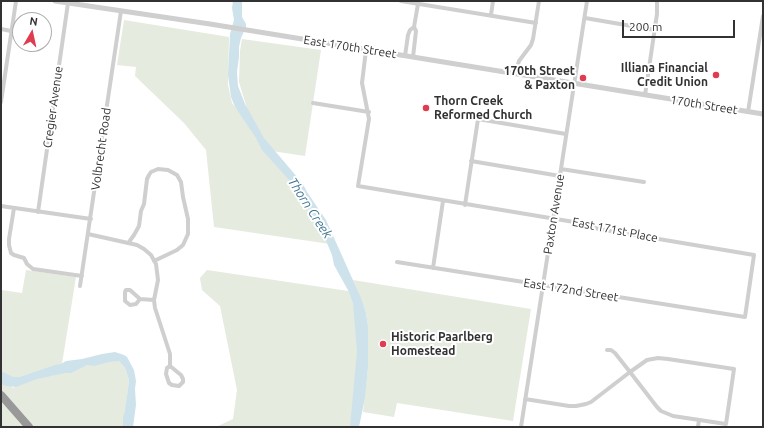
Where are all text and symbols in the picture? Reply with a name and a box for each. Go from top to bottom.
north arrow [12,12,52,52]
scale bar [624,12,737,38]
text: N [29,15,39,28]
text: 200 m [629,20,662,33]
street label: East 170th Street [303,33,397,61]
place label: Illiana Financial Credit Union [621,61,708,89]
place label: 170th Street & Paxton [504,64,575,92]
street label: Cregier Avenue [40,65,66,149]
marker: Illiana Financial Credit Union [711,70,721,80]
marker: 170th Street & Paxton [578,73,588,83]
street label: 170th Street [669,93,739,117]
place label: Thorn Creek Reformed Church [434,94,532,122]
marker: Thorn Creek Reformed Church [421,103,431,113]
street label: Volbrecht Road [88,107,114,191]
street label: Paxton Avenue [541,173,567,255]
water label: Thorn Creek [285,175,335,241]
street label: East 171st Place [571,215,659,245]
street label: East 172nd Street [522,275,620,305]
place label: Historic Paarlberg Homestead [391,330,493,358]
marker: Historic Paarlberg Homestead [378,339,388,349]

